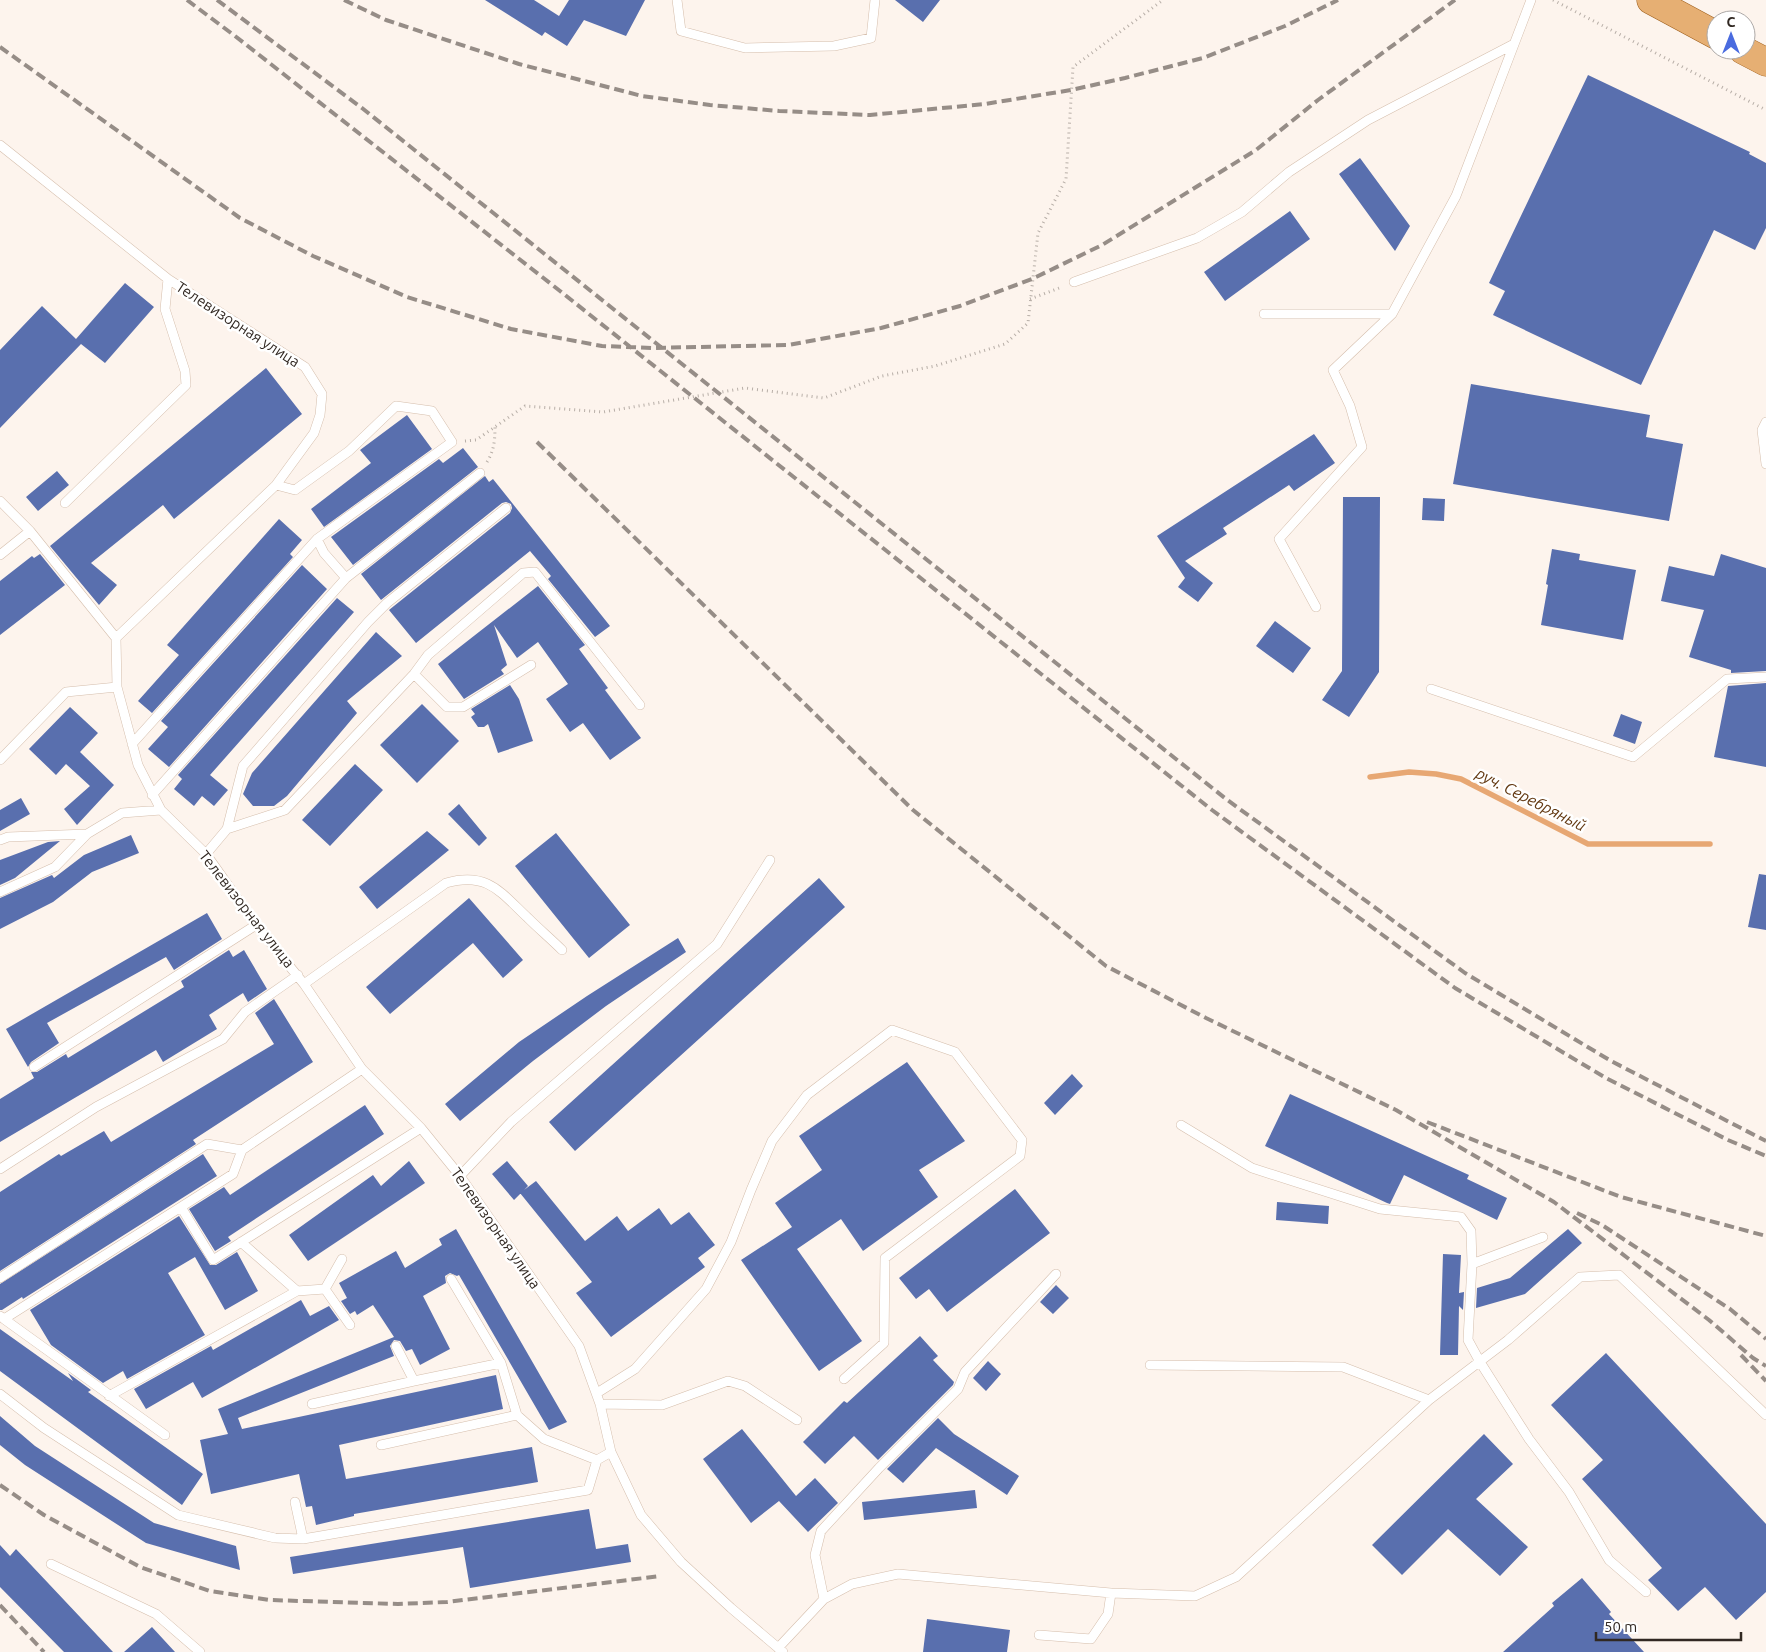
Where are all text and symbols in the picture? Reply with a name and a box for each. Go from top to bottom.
north arrow [1706,10,1756,60]
text: С [1727,14,1736,30]
street label: Телевизорная улица [173,278,303,370]
water label: руч. Серебряный [1472,763,1589,835]
street label: Телевизорная улица [196,847,298,971]
street label: Телевизорная улица [448,1164,544,1292]
scale bar [1596,1610,1741,1642]
text: 50 m [1604,1618,1637,1635]

